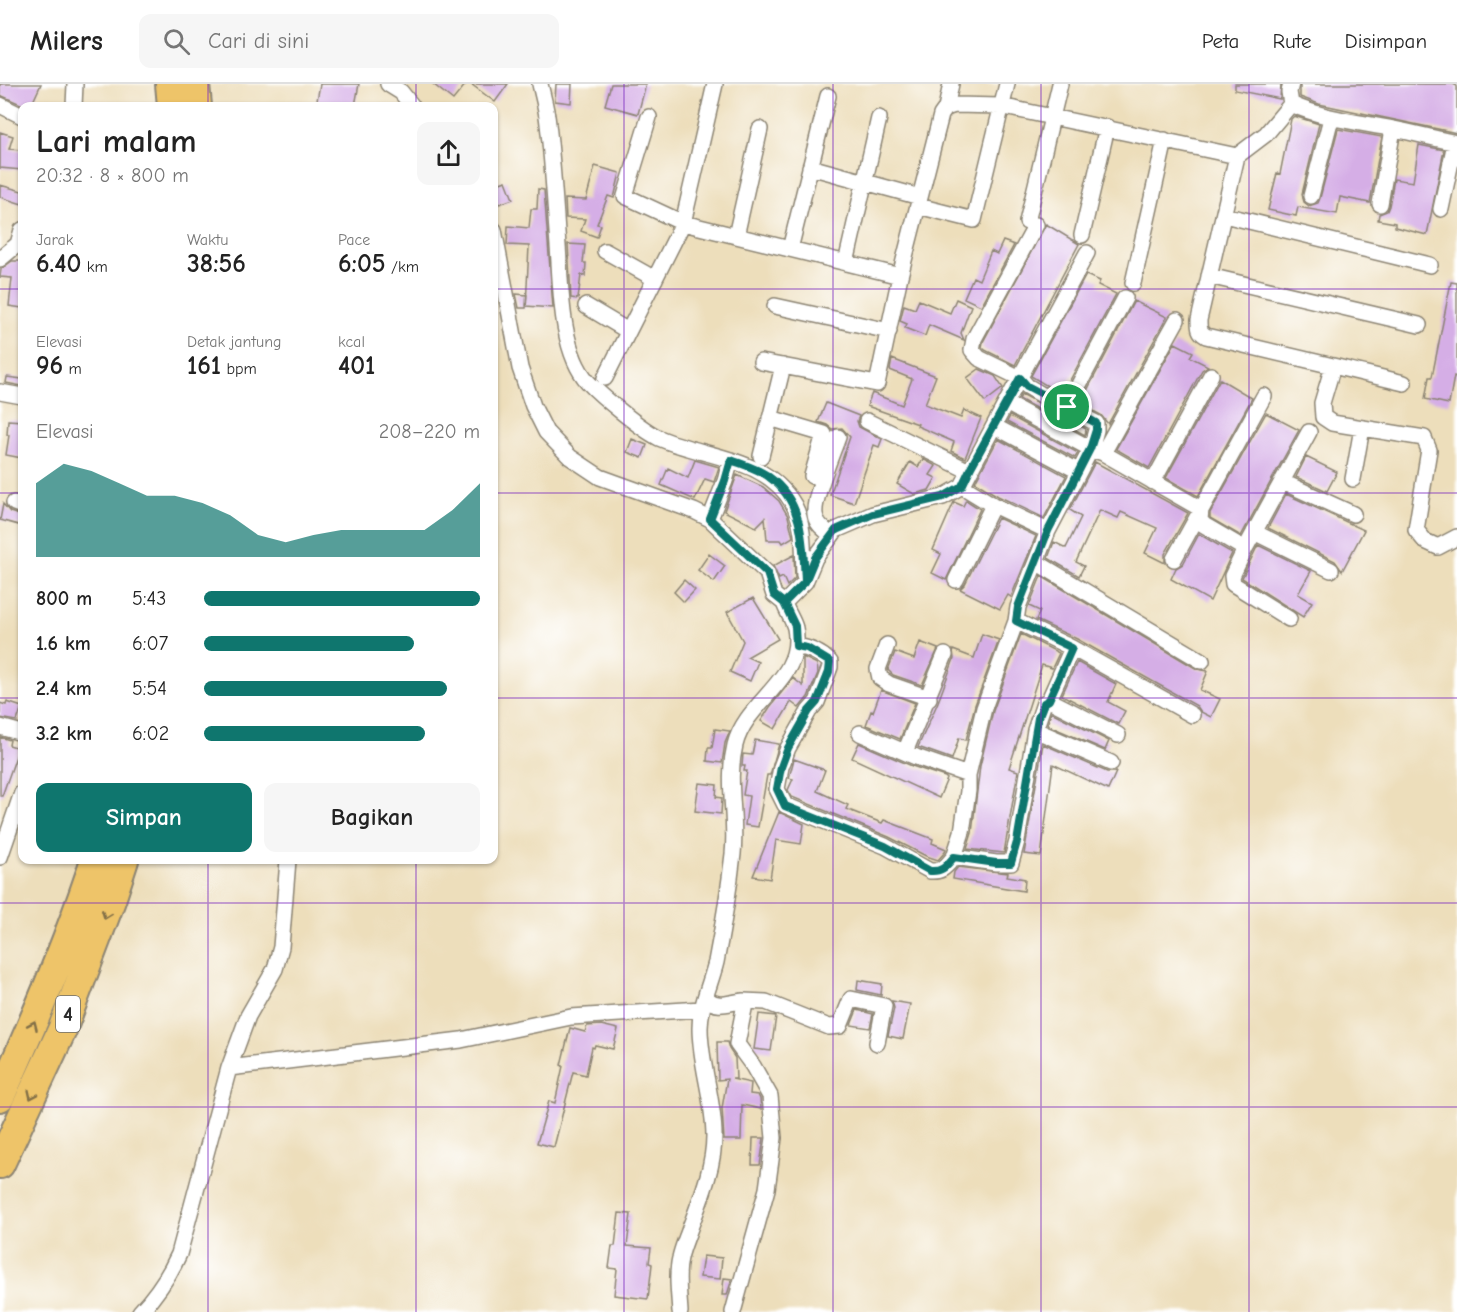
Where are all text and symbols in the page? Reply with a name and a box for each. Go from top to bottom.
search box [139,14,559,68]
text: Milers [30,25,103,57]
icon: search [160,25,193,58]
text: Cari di sini [208,28,309,54]
text: Peta [1202,29,1239,53]
text: Rute [1272,29,1312,53]
text: Disimpan [1345,29,1427,53]
text: Lari malam [36,122,197,160]
button: share [417,122,480,185]
text: 20:32 · 8 × 800 m [36,164,189,187]
text: Jarak [36,231,74,249]
text: Waktu [187,231,229,249]
text: Pace [338,231,370,249]
text: 6.40 [36,249,81,279]
text: 38:56 [187,249,246,279]
text: 6:05 [338,249,386,279]
text: km [81,258,108,276]
text: /km [386,258,419,276]
text: Elevasi [36,333,82,351]
text: Detak jantung [187,333,282,351]
text: kcal [338,333,365,351]
text: 96 [36,351,63,381]
text: 161 [187,351,221,381]
text: 401 [338,351,375,381]
text: m [63,360,82,378]
text: bpm [221,360,257,378]
pin [1041,381,1092,432]
icon: arrive [1050,390,1083,423]
text: Elevasi [36,420,94,443]
text: 208–220 m [379,420,480,443]
text: 800 m [36,587,92,610]
text: 5:43 [132,587,166,610]
text: 1.6 km [36,632,91,655]
text: 6:07 [132,632,168,655]
text: 2.4 km [36,677,92,700]
text: 5:54 [132,677,167,700]
text: 3.2 km [36,722,92,745]
text: 6:02 [132,722,169,745]
button: Simpan [36,783,252,852]
button: Bagikan [264,783,480,852]
one-way arrow [100,909,113,920]
road number: 4 [56,996,80,1032]
one-way arrow [26,1020,38,1031]
one-way arrow [27,1089,39,1100]

